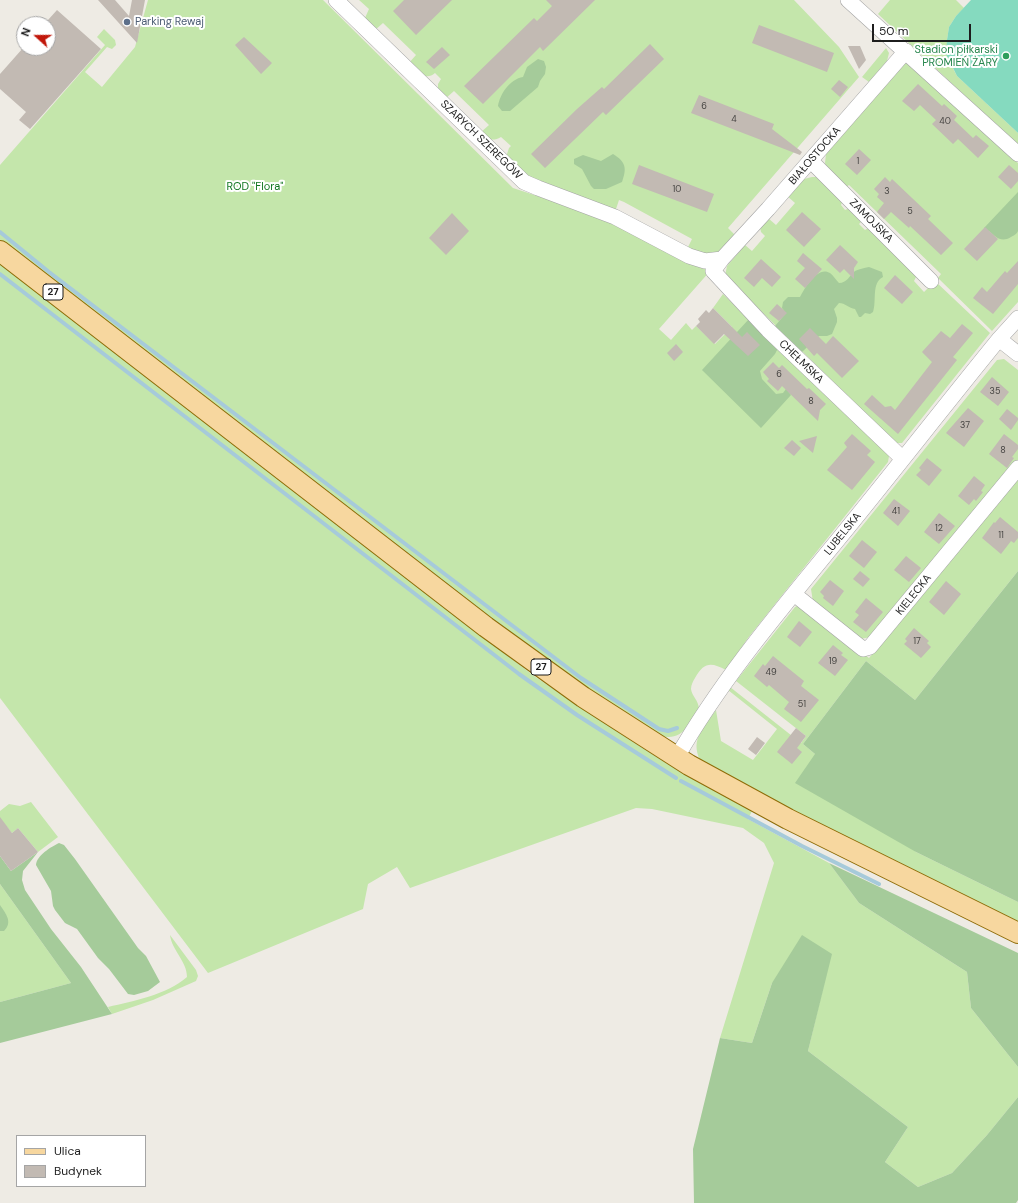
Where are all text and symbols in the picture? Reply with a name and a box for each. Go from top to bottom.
place label: Parking Rewaj [135,15,204,29]
north arrow [16,16,56,56]
scale bar [874,16,973,42]
marker: Parking Rewaj [122,17,132,27]
text: 50 m [879,23,908,39]
text: N [18,26,34,38]
place label: Stadion piłkarski PROMIEŃ ŻARY [914,43,998,69]
marker: Stadion piłkarski PROMIEŃ ŻARY [1001,51,1011,61]
street label: SZARYCH SZEREGÓW [437,98,525,182]
house number: 6 [701,102,707,112]
house number: 4 [731,115,737,125]
house number: 40 [939,117,951,127]
street label: BIAŁOSTOCKA [786,124,844,188]
house number: 1 [857,157,859,167]
park label: ROD "Flora" [227,180,283,194]
house number: 10 [673,185,681,195]
house number: 3 [884,187,890,197]
street label: ZAMOJSKA [846,196,896,246]
house number: 5 [907,207,913,217]
road number: 27 [43,284,63,300]
street label: CHEŁMSKA [776,337,826,387]
house number: 6 [776,370,782,380]
house number: 35 [990,387,1000,397]
house number: 8 [808,397,814,407]
house number: 37 [960,421,970,431]
house number: 8 [1000,446,1006,456]
house number: 41 [892,507,900,517]
street label: LUBELSKA [822,510,864,558]
house number: 12 [935,524,943,534]
house number: 11 [998,531,1004,541]
street label: KIELECKA [894,572,934,618]
house number: 17 [913,637,921,647]
house number: 19 [829,657,837,667]
road number: 27 [531,659,551,675]
house number: 49 [765,668,777,678]
house number: 51 [798,700,806,710]
legend [16,1135,146,1187]
text: Ulica [54,1143,81,1159]
text: Budynek [54,1163,102,1179]

